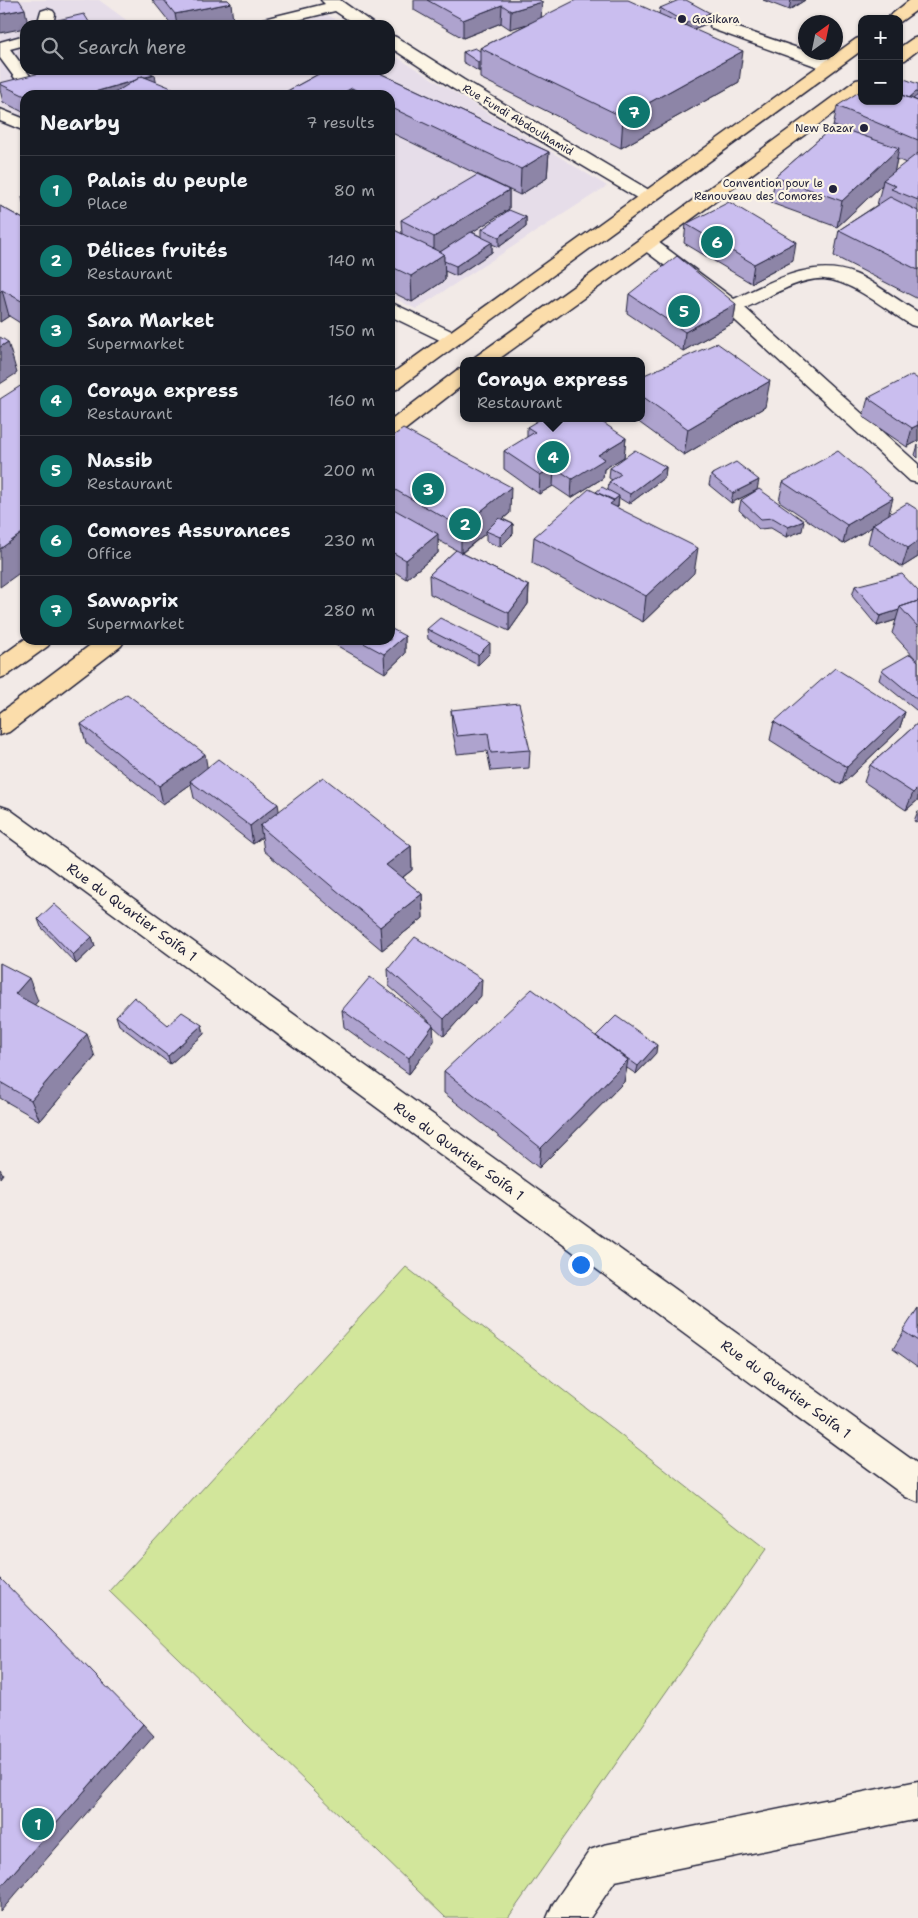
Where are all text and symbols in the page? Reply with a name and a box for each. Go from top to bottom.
place label: Gasikara [692,12,739,27]
marker: Gasikara [676,13,688,25]
north arrow [798,15,843,60]
map controls [858,15,903,105]
button: + [858,15,903,60]
search box [20,20,395,75]
icon: search [38,34,66,62]
text: Search here [78,35,187,60]
button: − [858,60,903,105]
street label: Rue Fundi Abdoulhamid [460,81,576,159]
pin: 7 [618,93,650,131]
text: Nearby [40,109,120,137]
text: 7 results [306,112,375,133]
place label: New Bazar [795,121,854,136]
marker: New Bazar [858,122,870,134]
text: Palais du peuple [87,168,248,193]
place label: Convention pour le Renouveau des Comores [694,176,823,204]
text: 1 [52,180,60,201]
text: 80 m [334,180,375,201]
marker: Convention pour le Renouveau des Comores [827,183,839,195]
text: Place [87,193,128,214]
pin: 6 [701,223,733,261]
text: Délices fruités [87,238,227,263]
text: 2 [50,250,62,271]
text: 140 m [328,250,375,271]
text: Restaurant [87,263,173,284]
pin: 5 [668,292,700,330]
text: Sara Market [87,308,214,333]
text: 3 [50,320,62,341]
text: 150 m [328,320,375,341]
text: Supermarket [87,333,184,354]
popup [460,357,645,422]
text: Coraya express [477,367,628,392]
text: Coraya express [87,378,238,403]
text: 4 [50,390,62,411]
text: 160 m [328,390,375,411]
text: Restaurant [477,392,563,413]
text: Restaurant [87,403,173,424]
pin: 4 [537,438,569,476]
text: Nassib [87,448,153,473]
text: 5 [51,460,61,481]
text: 200 m [323,460,375,481]
pin: 3 [412,470,444,508]
text: Restaurant [87,473,173,494]
pin: 2 [449,505,481,543]
text: Comores Assurances [87,518,291,543]
text: 6 [50,530,62,551]
text: 230 m [323,530,375,551]
text: Office [87,543,132,564]
text: Sawaprix [87,588,178,613]
text: 7 [50,600,62,621]
text: 280 m [323,600,375,621]
text: Supermarket [87,613,184,634]
street label: Rue du Quartier Soifa 1 [63,859,201,965]
street label: Rue du Quartier Soifa 1 [390,1098,528,1204]
your location [568,1252,594,1278]
street label: Rue du Quartier Soifa 1 [717,1336,855,1442]
pin: 1 [22,1805,54,1843]

